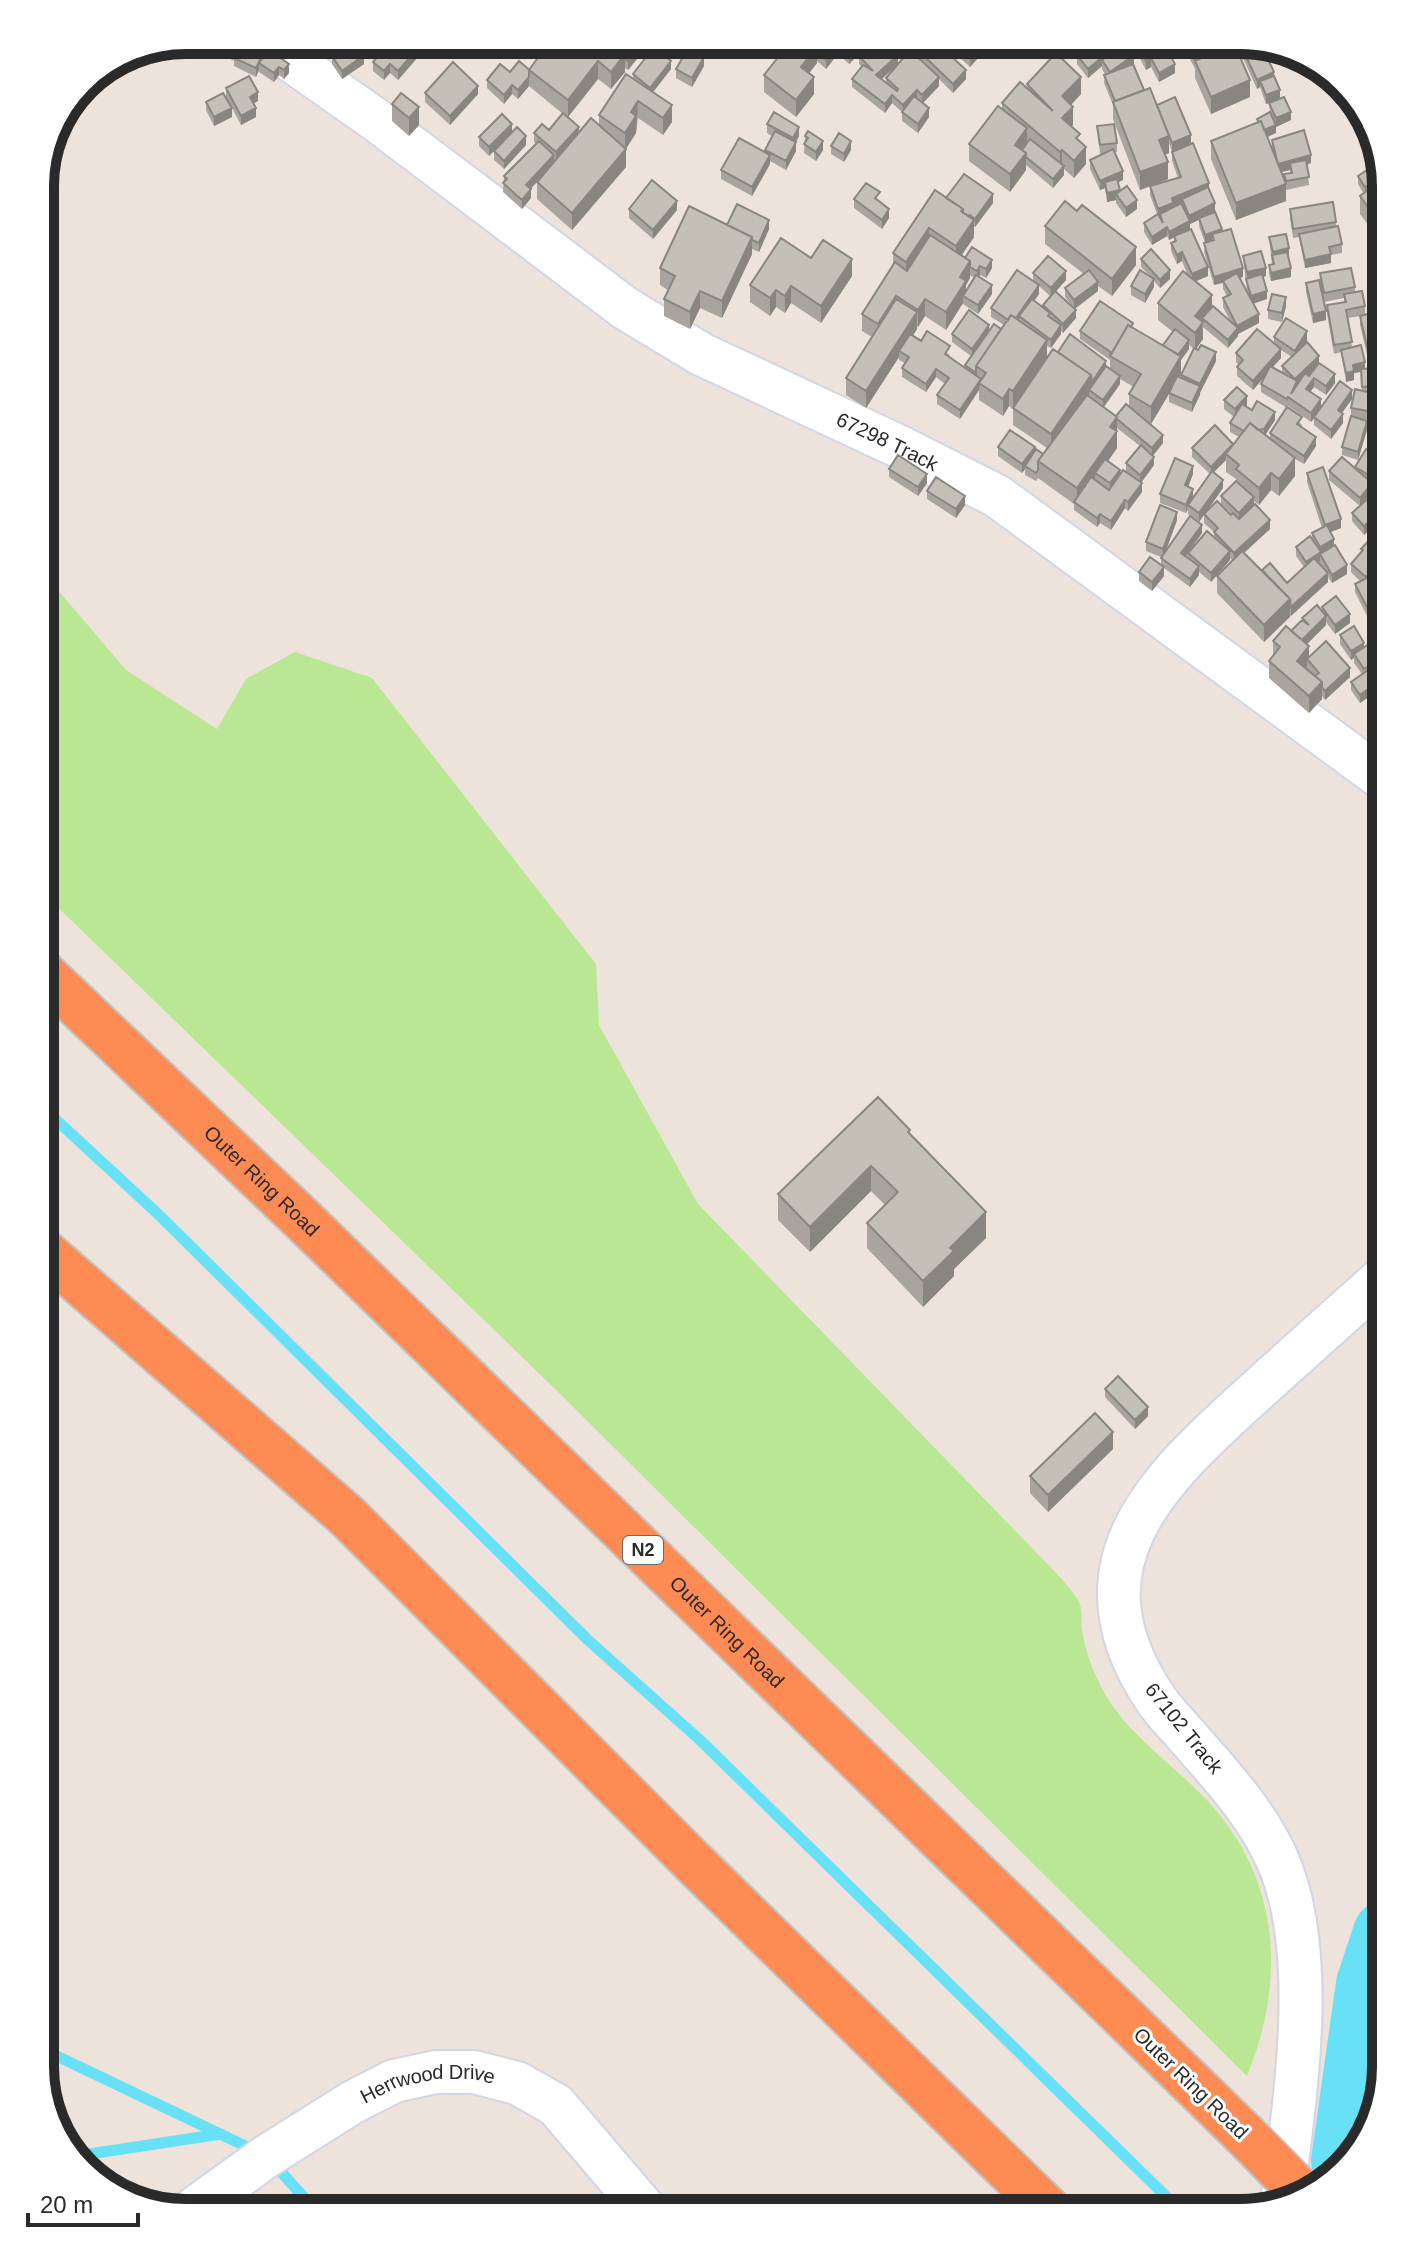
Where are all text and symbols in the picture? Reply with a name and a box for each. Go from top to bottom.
street label: 67298 Track [833,408,943,476]
street label: Outer Ring Road [200,1121,324,1241]
road number: N2 [623,1536,663,1564]
street label: Outer Ring Road [666,1572,789,1692]
street label: 67102 Track [1141,1678,1228,1778]
street label: Outer Ring Road [1129,2023,1253,2143]
street label: Herrwood Drive [356,2061,498,2107]
scale bar [28,2177,138,2227]
text: 20 m [40,2191,93,2218]

